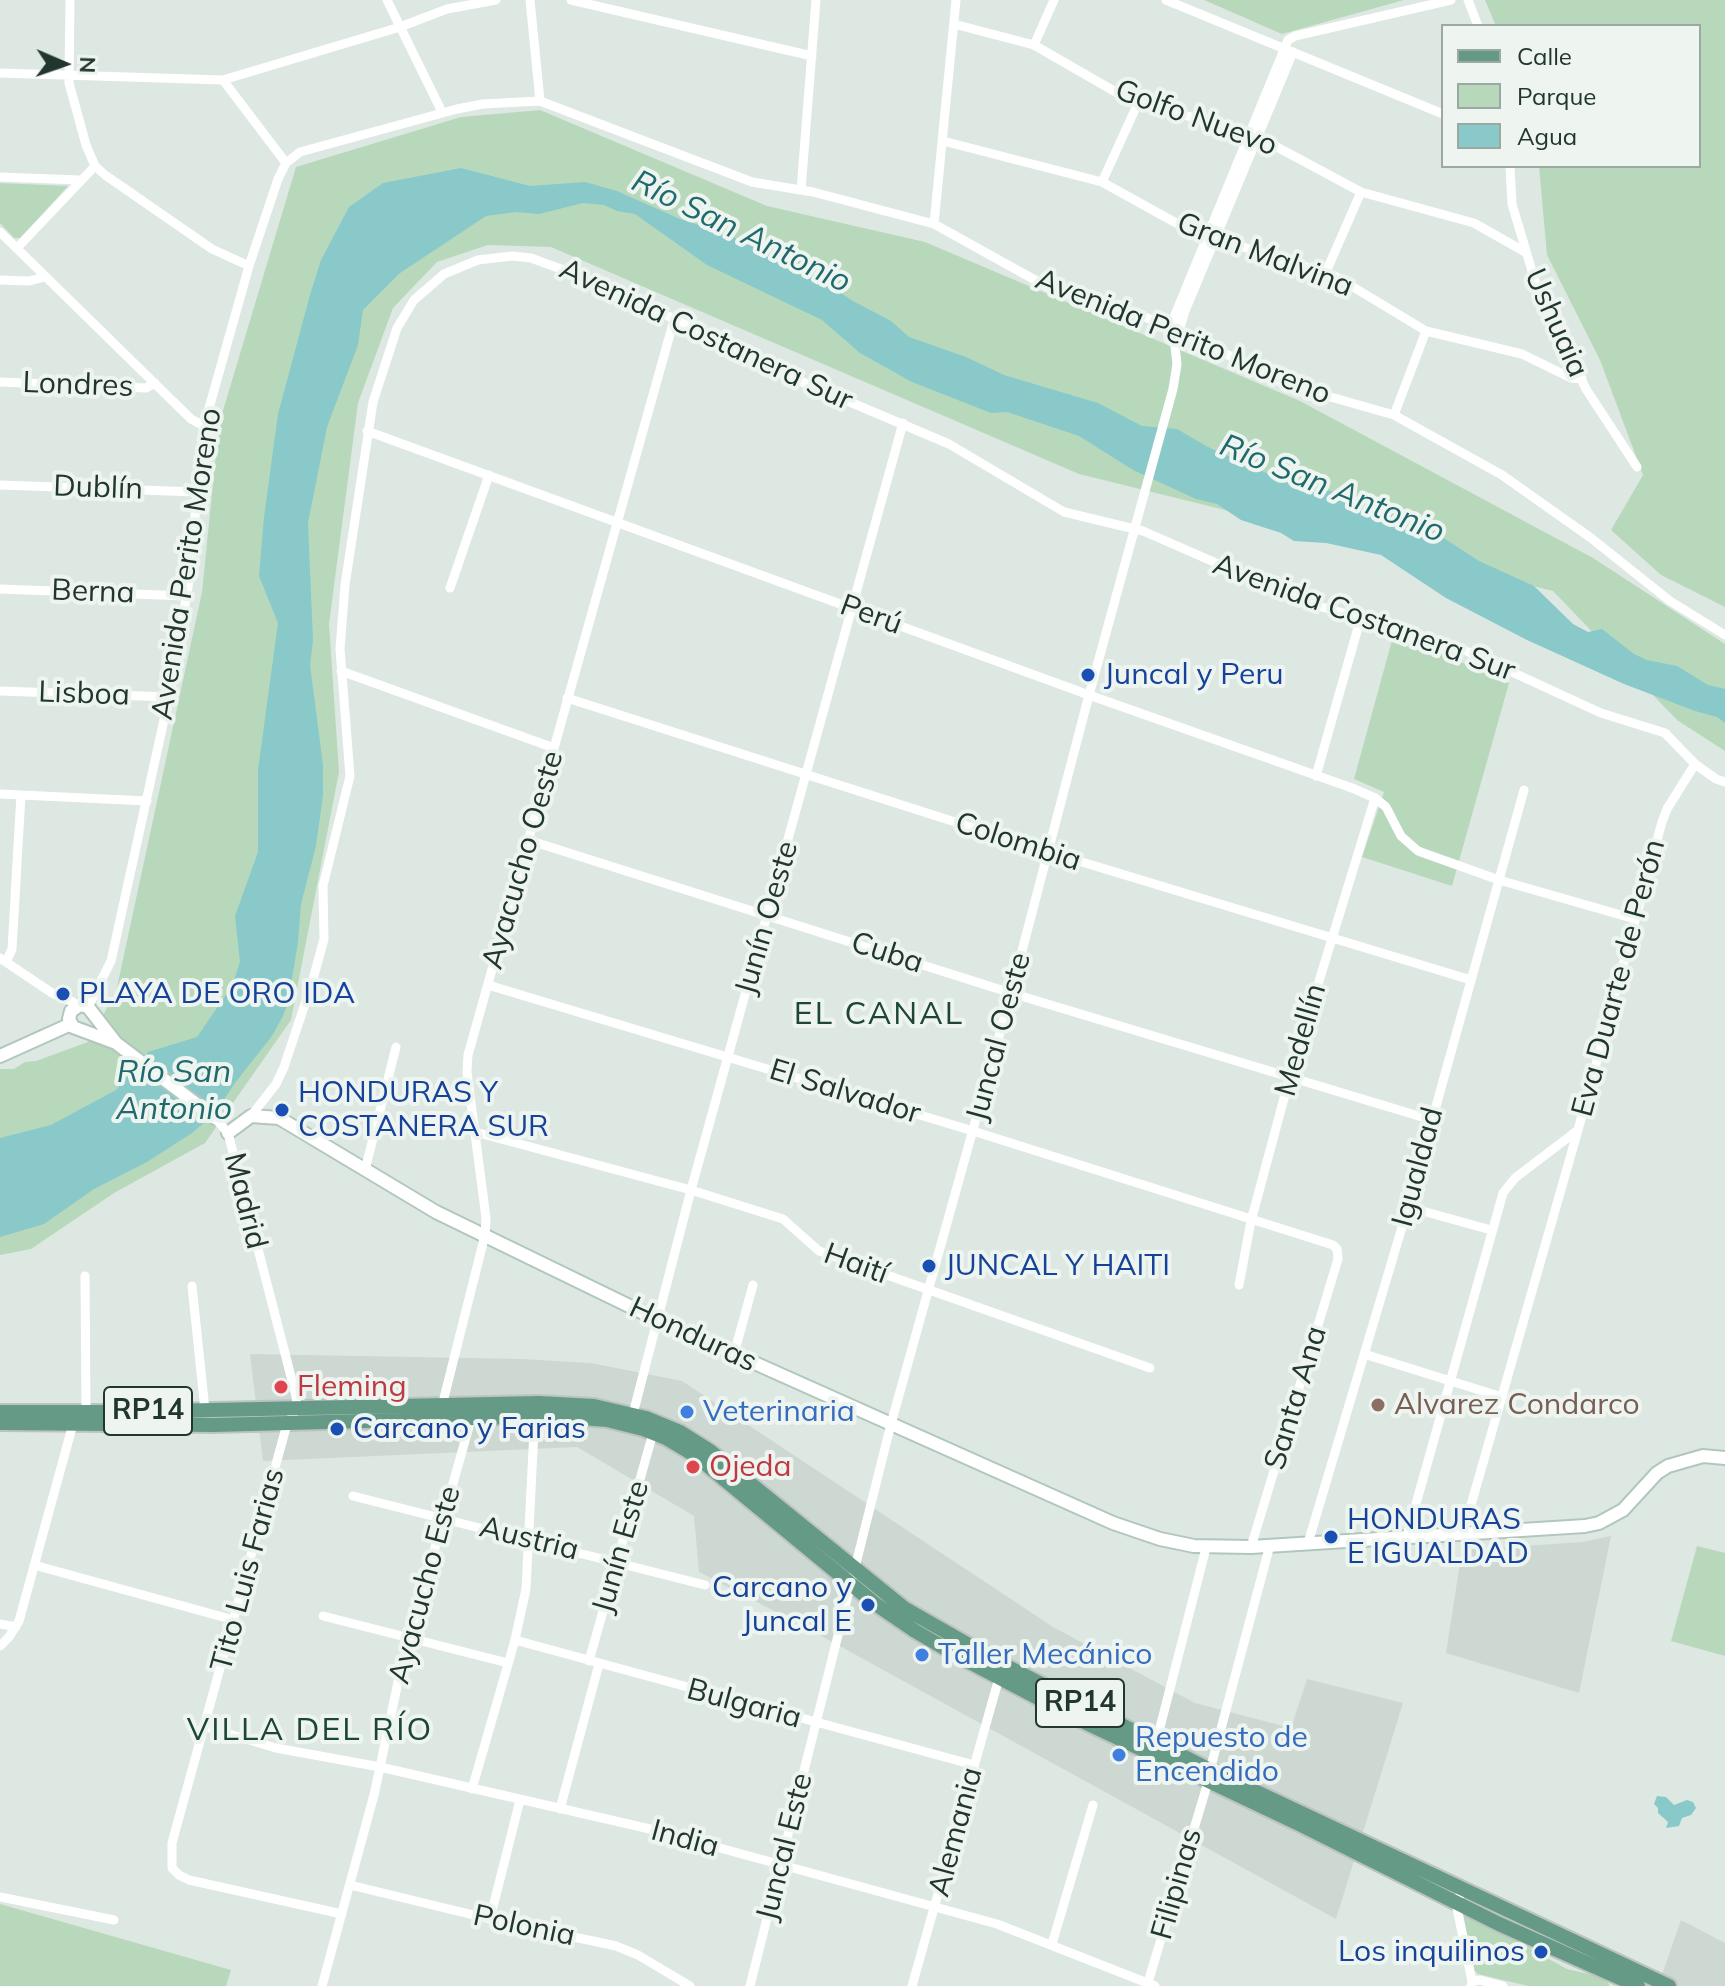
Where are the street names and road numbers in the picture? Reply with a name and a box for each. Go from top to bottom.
street label: Golfo Nuevo [1110,72,1282,164]
street label: Gran Malvina [1172,205,1358,305]
street label: Avenida Costanera Sur [554,251,858,419]
street label: Avenida Perito Moreno [1030,261,1336,413]
street label: Ushuaia [1516,263,1596,383]
street label: Londres [22,365,134,405]
street label: Avenida Perito Moreno [145,406,229,722]
street label: Dublín [53,468,143,508]
street label: Avenida Costanera Sur [1208,547,1520,689]
street label: Berna [51,573,135,611]
street label: Perú [835,587,907,643]
street label: Lisboa [38,674,130,714]
street label: Ayacucho Oeste [475,747,571,973]
street label: Colombia [950,805,1086,879]
street label: Eva Duarte de Perón [1565,835,1673,1121]
street label: Junín Oeste [728,837,806,999]
street label: Cuba [846,925,928,981]
street label: Juncal Oeste [959,949,1039,1125]
street label: Medellín [1268,980,1334,1100]
street label: El Salvador [765,1052,925,1132]
street label: Igualdad [1385,1103,1451,1231]
street label: Madrid [216,1149,274,1253]
street label: Haití [819,1236,893,1292]
street label: Honduras [623,1290,763,1380]
street label: Santa Ana [1257,1322,1335,1474]
road number: RP14 [104,1387,192,1435]
street label: Tito Luis Farias [204,1464,292,1676]
street label: Junín Este [585,1477,657,1617]
street label: Ayacucho Este [381,1482,469,1688]
street label: Austria [476,1509,582,1569]
street label: Bulgaria [683,1671,805,1737]
road number: RP14 [1036,1679,1124,1727]
street label: Alemania [921,1763,991,1901]
street label: Juncal Este [749,1769,821,1925]
street label: India [647,1813,723,1865]
street label: Filipinas [1144,1824,1210,1944]
street label: Polonia [470,1898,578,1954]

